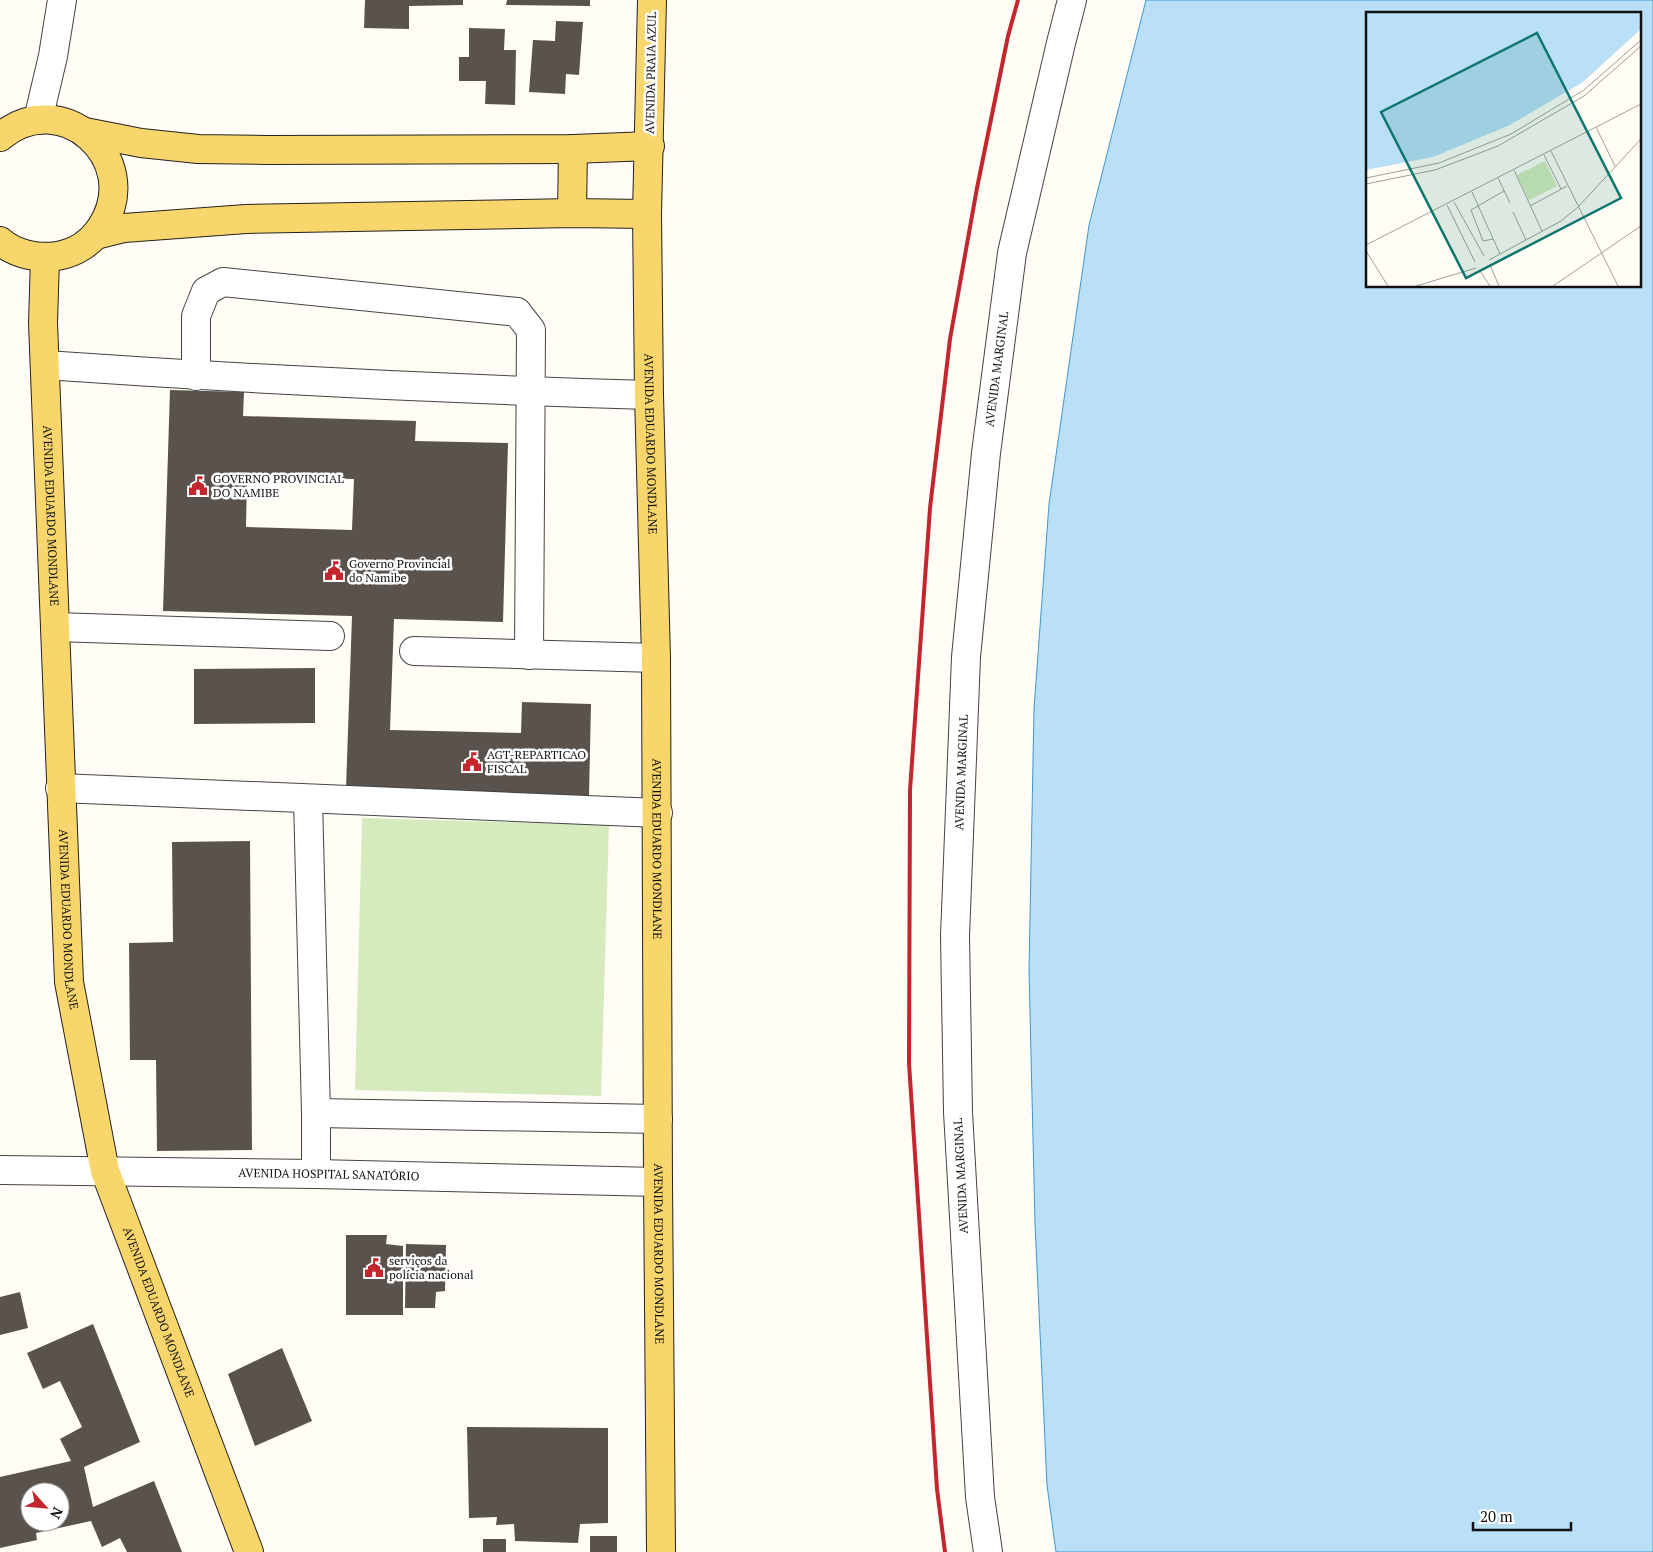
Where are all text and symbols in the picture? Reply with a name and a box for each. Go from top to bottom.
street label: AVENIDA PRAIA AZUL [642,12,659,134]
inset map [1366,12,1640,288]
street label: AVENIDA MARGINAL [981,310,1011,428]
street label: AVENIDA EDUARDO MONDLANE [642,353,661,535]
street label: AVENIDA EDUARDO MONDLANE [40,425,62,606]
place label: GOVERNO PROVINCIAL DO NAMIBE [213,471,344,500]
public building icon: GOVERNO PROVINCIAL DO NAMIBE [187,475,209,497]
place label: Governo Provincial do Namibe [349,556,451,585]
public building icon: Governo Provincial do Namibe [323,560,345,582]
street label: AVENIDA MARGINAL [951,714,971,831]
place label: AGT-REPARTICAO FISCAL [487,747,586,776]
public building icon: AGT-REPARTICAO FISCAL [461,751,483,773]
street label: AVENIDA EDUARDO MONDLANE [649,758,665,939]
street label: AVENIDA EDUARDO MONDLANE [56,829,82,1011]
street label: AVENIDA MARGINAL [950,1117,971,1234]
street label: AVENIDA EDUARDO MONDLANE [651,1163,667,1344]
street label: AVENIDA HOSPITAL SANATÓRIO [238,1165,420,1183]
street label: AVENIDA EDUARDO MONDLANE [120,1225,198,1399]
place label: serviços da polícia nacional [389,1253,474,1282]
public building icon: serviços da polícia nacional [363,1257,385,1279]
north arrow [20,1482,70,1532]
scale bar [1473,1500,1570,1532]
text: N [46,1504,68,1523]
text: 20 m [1480,1506,1513,1526]

